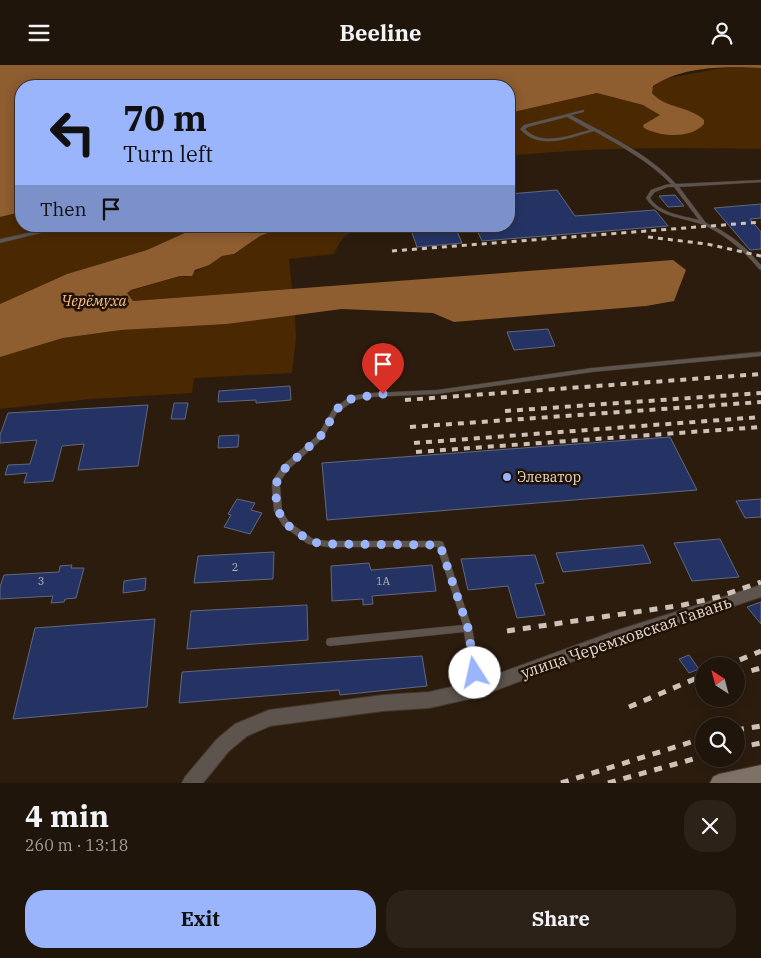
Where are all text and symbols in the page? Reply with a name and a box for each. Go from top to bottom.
text: Beeline [340,18,421,47]
icon: menu [25,19,53,47]
icon: person [708,19,736,47]
text: 70 m [123,95,207,141]
icon: left [40,100,105,165]
text: Turn left [123,139,213,168]
icon: arrive [97,195,125,223]
text: Then [40,197,87,221]
water label: Черёмуха [61,291,128,310]
pin [362,343,404,394]
icon: arrive [369,350,397,378]
place label: Элеватор [517,468,581,486]
marker: Элеватор [501,471,513,483]
house number: 2 [232,560,238,574]
house number: 3 [38,574,44,588]
house number: 1А [376,574,391,588]
street label: улица Черемховская Гавань [518,591,734,683]
position arrow [448,646,500,698]
north arrow [695,657,745,707]
map controls [695,657,745,767]
button: search [695,717,745,767]
text: 4 min [25,796,109,835]
button: close [684,800,736,852]
text: 260 m · 13:18 [25,835,128,855]
button: Exit [25,890,376,948]
button: Share [386,890,736,948]

